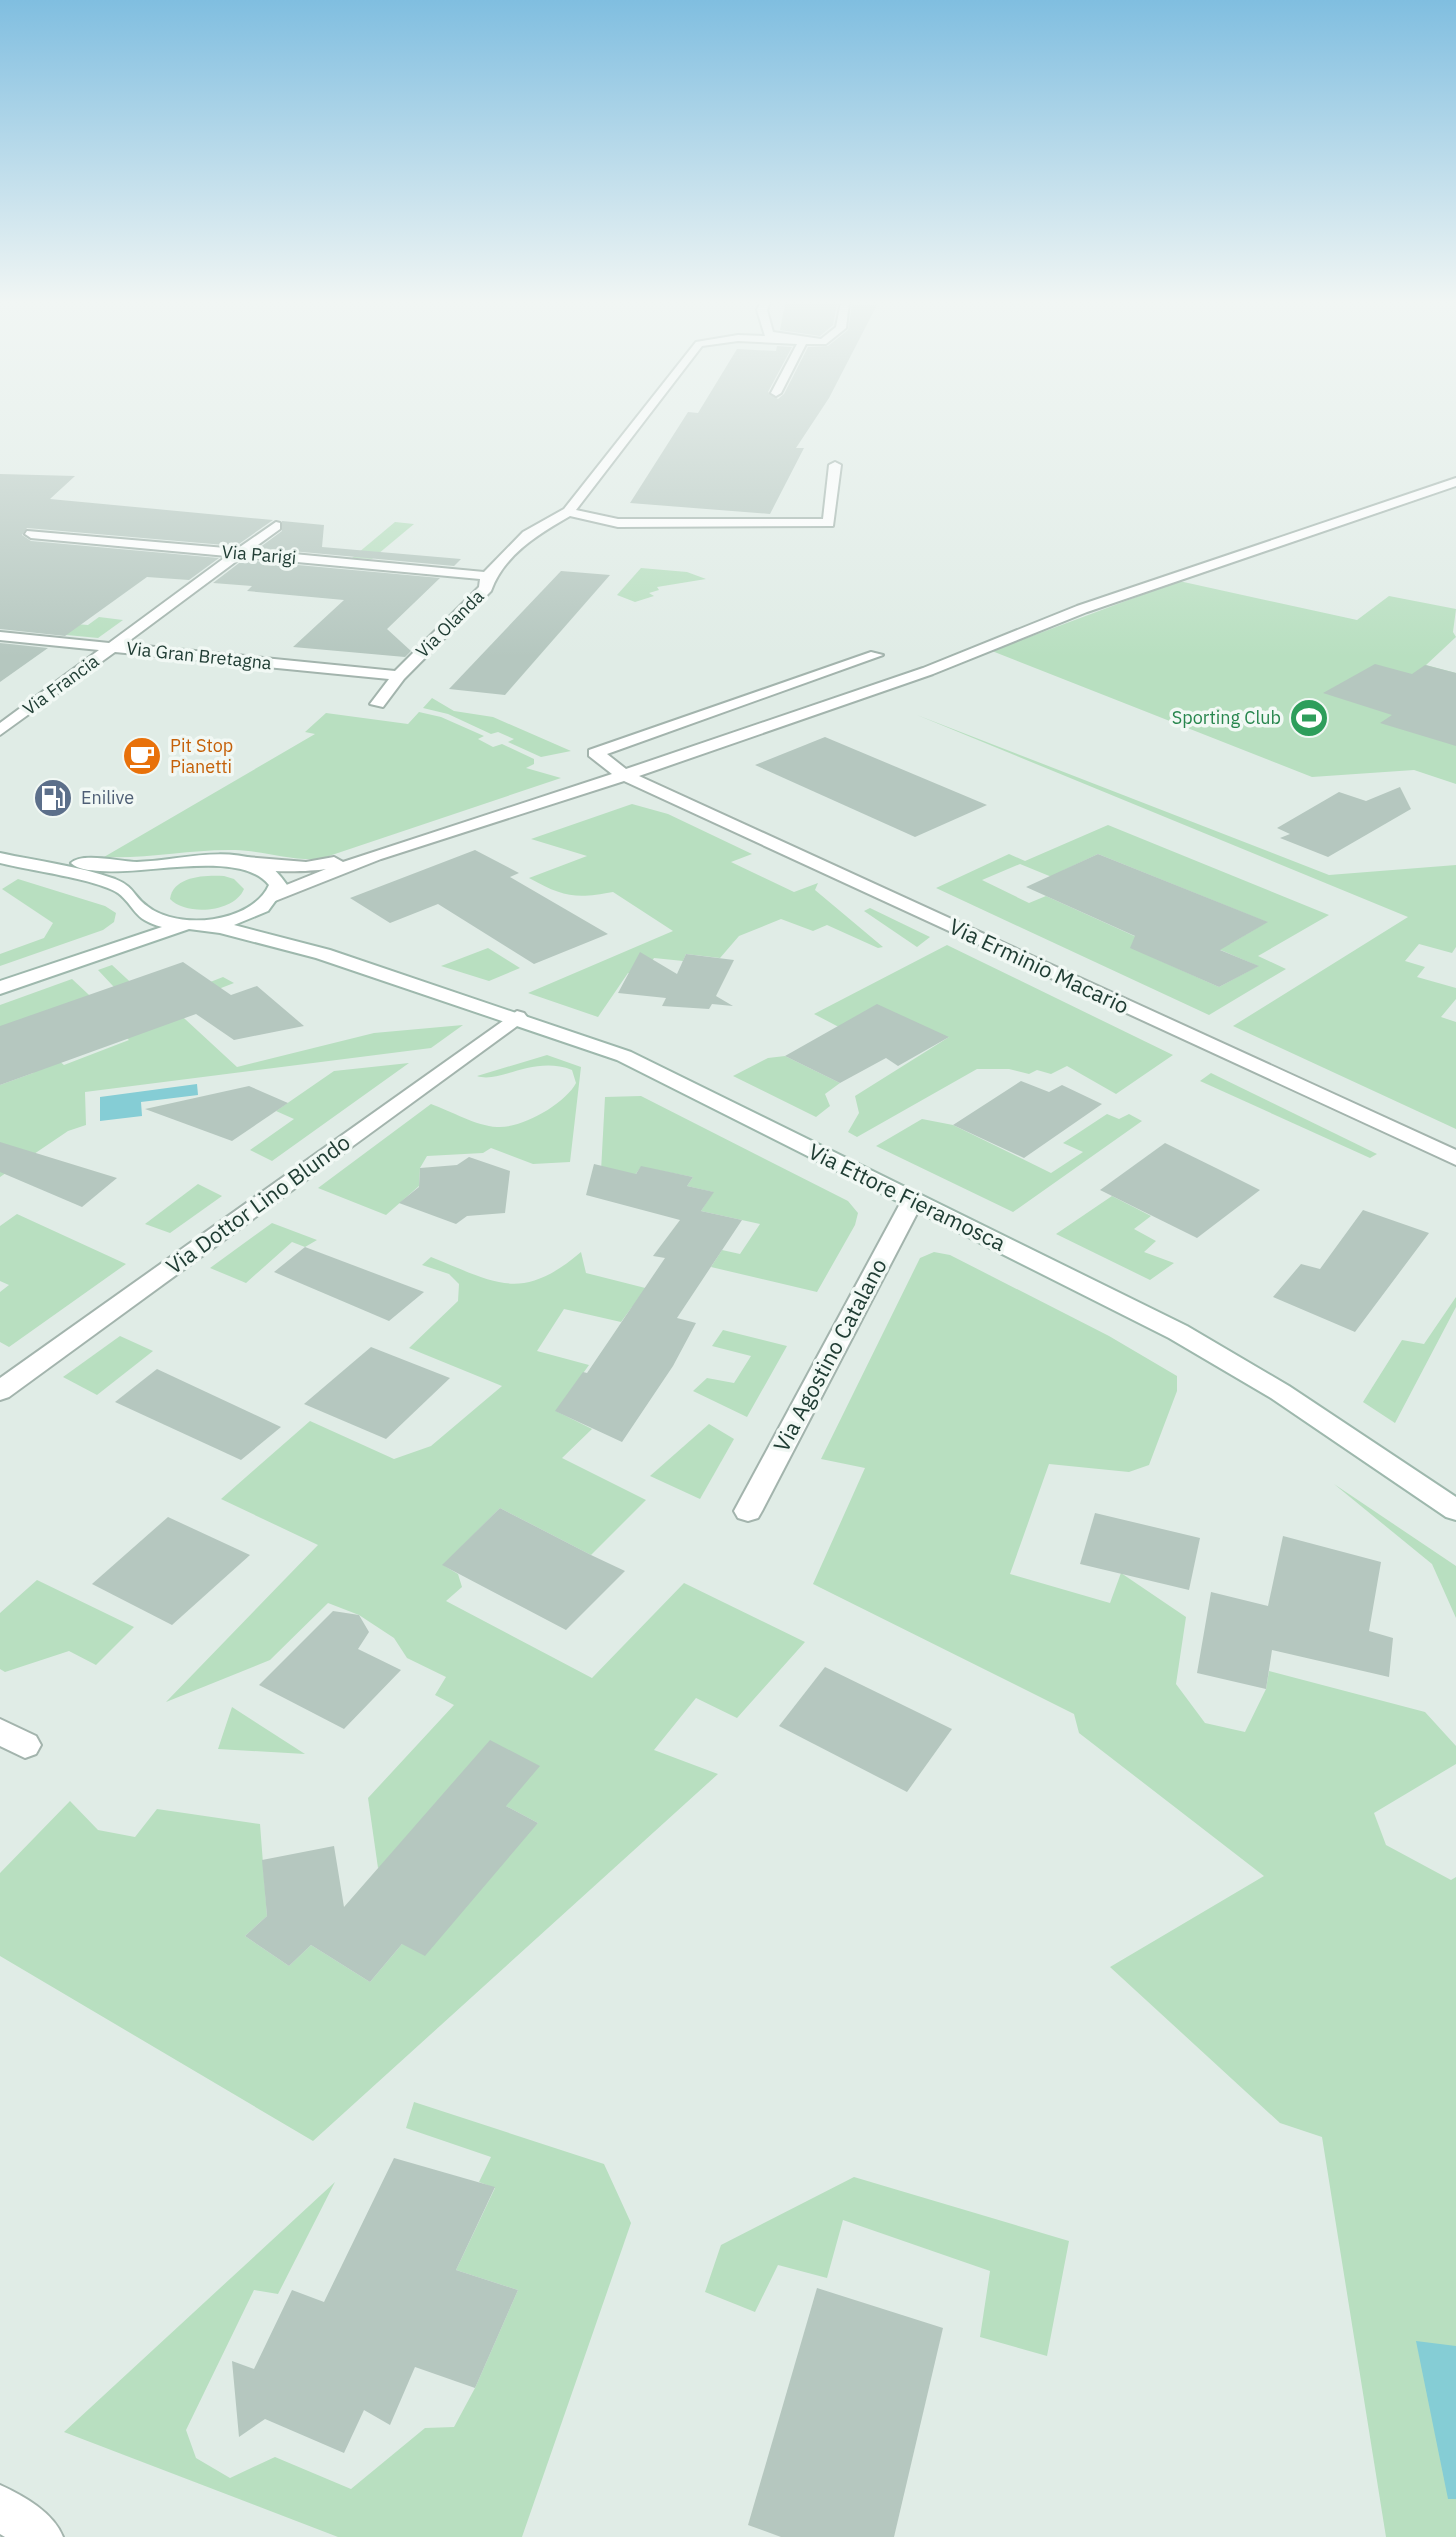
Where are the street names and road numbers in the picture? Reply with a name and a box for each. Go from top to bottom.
street label: Via Parigi [221,540,297,569]
street label: Via Olanda [411,585,489,662]
street label: Via Gran Bretagna [125,636,273,675]
street label: Via Francia [18,649,104,720]
street label: Via Erminio Macario [945,911,1134,1020]
street label: Via Dottor Lino Blundo [160,1127,355,1280]
street label: Via Ettore Fieramosca [804,1136,1011,1257]
street label: Via Agostino Catalano [766,1253,893,1456]

